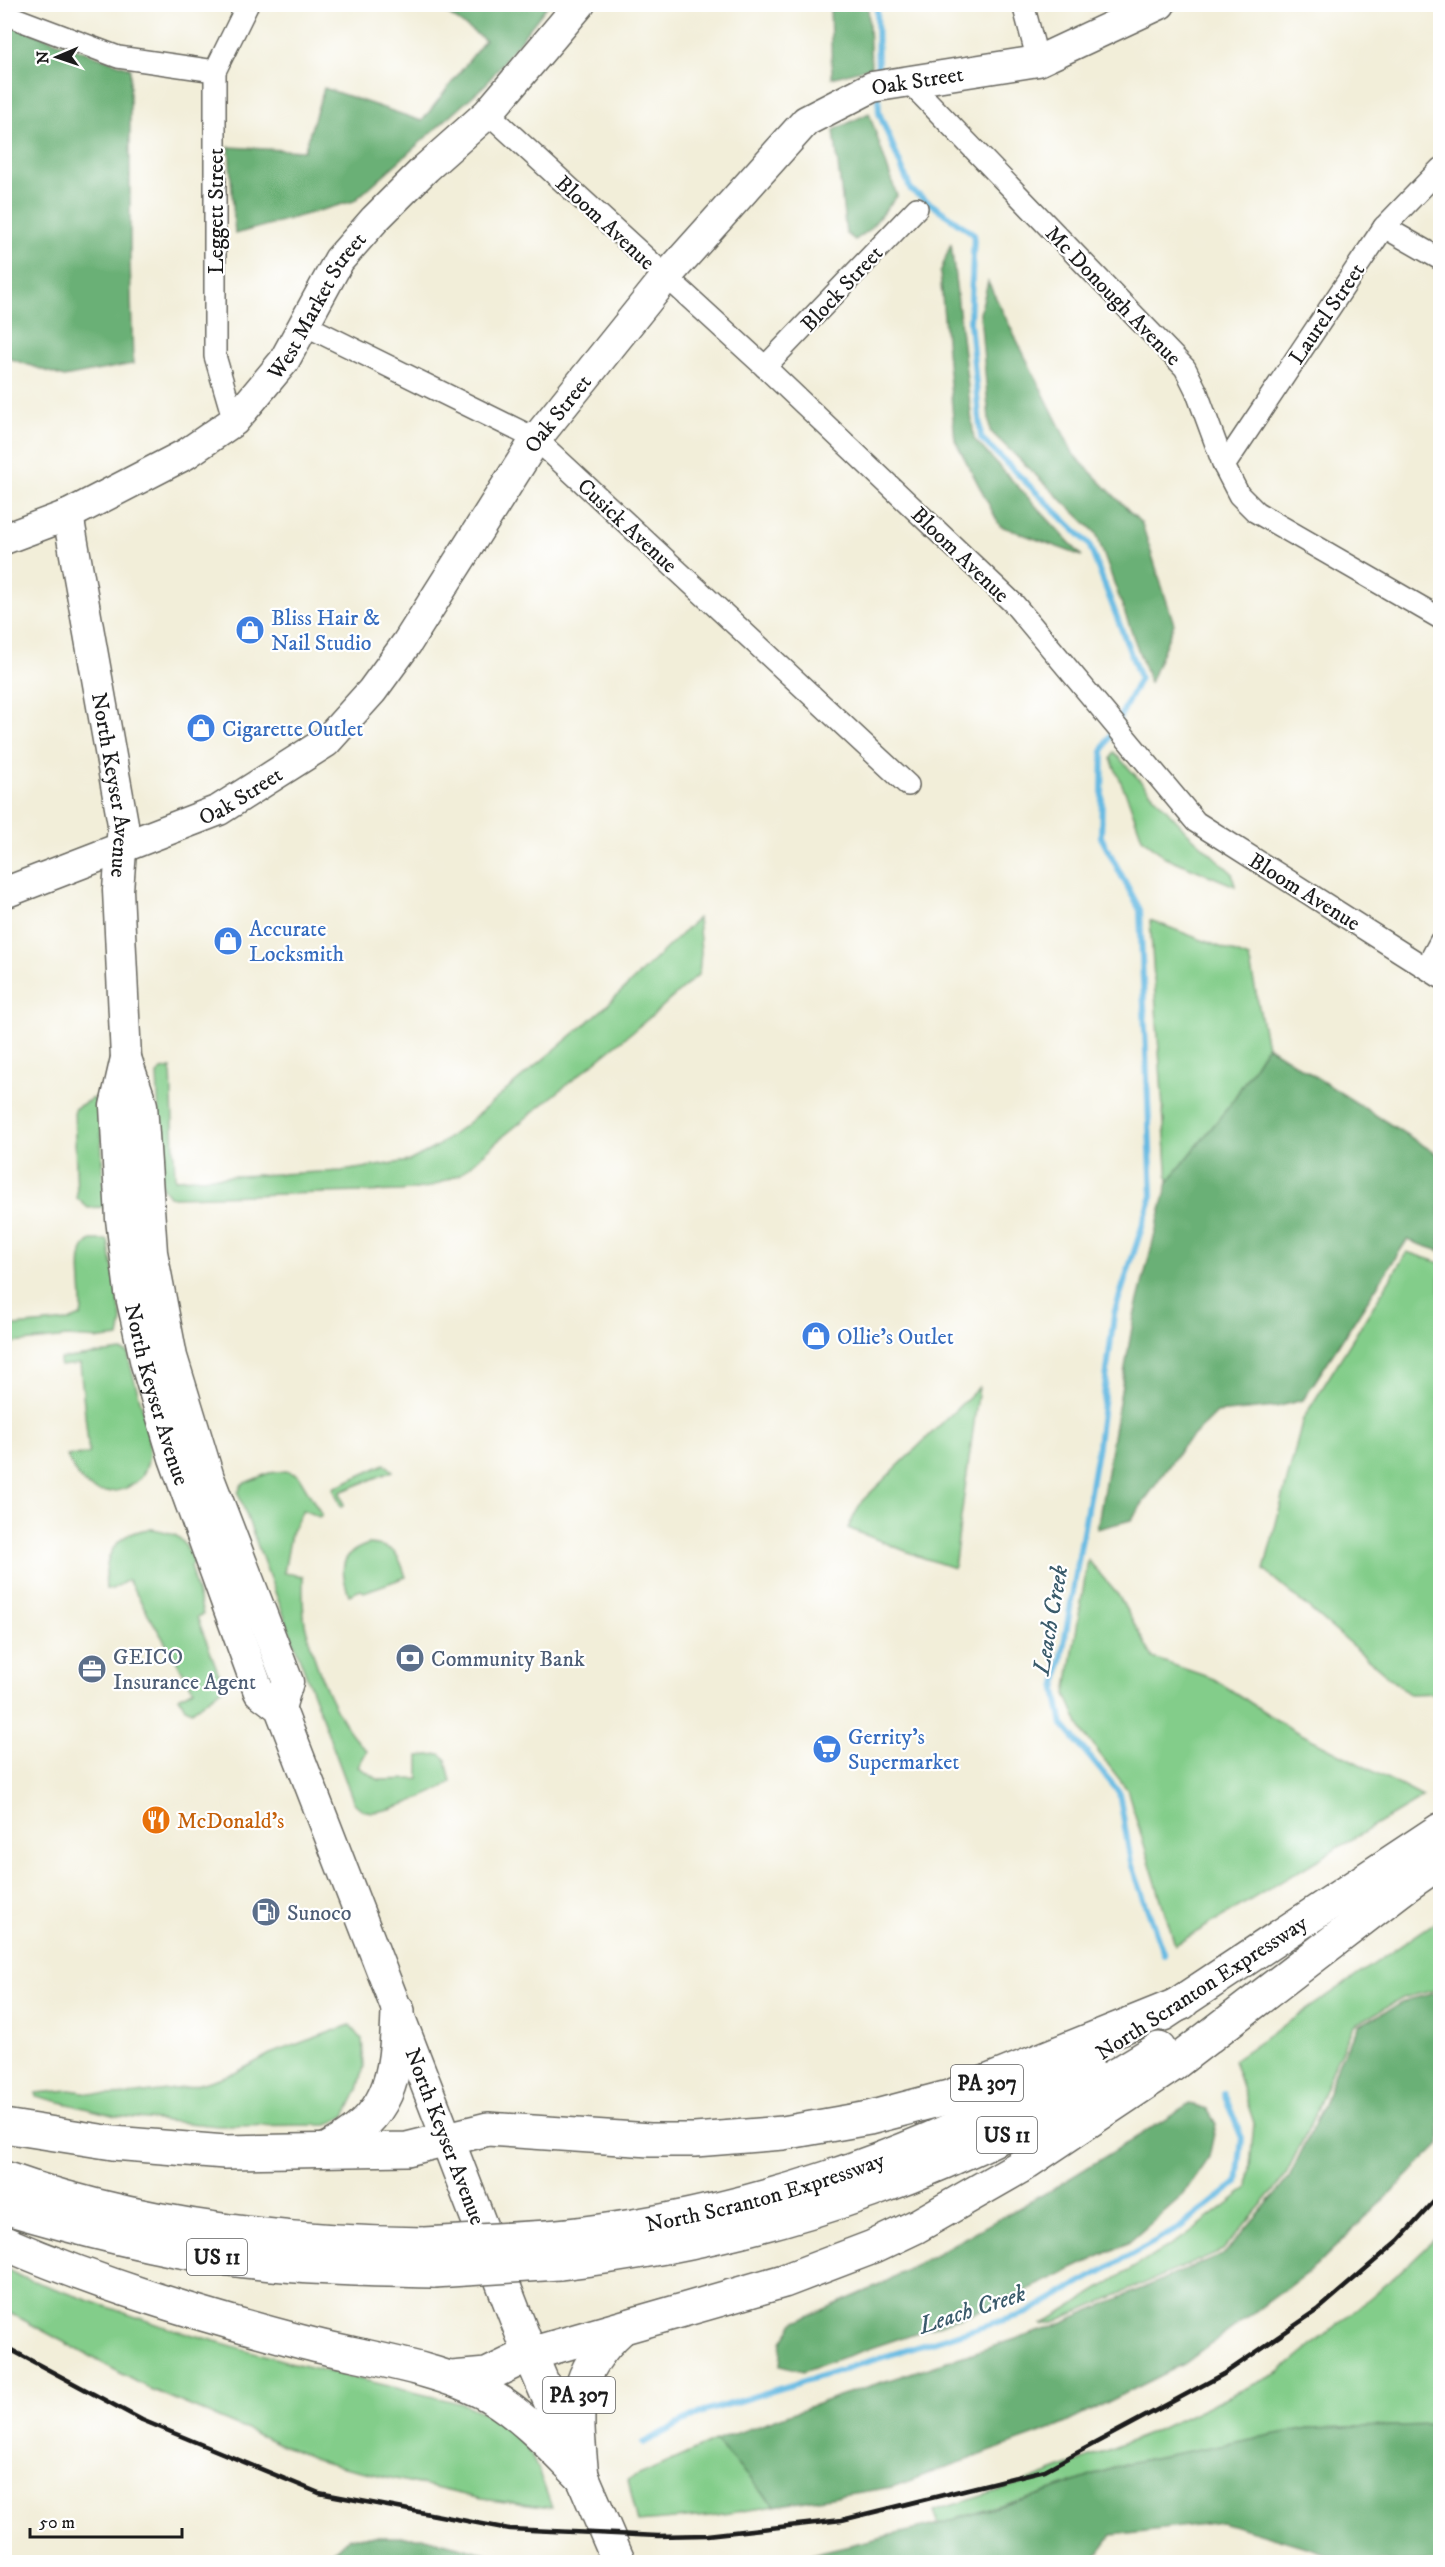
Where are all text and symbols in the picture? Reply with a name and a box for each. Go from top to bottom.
north arrow [27,27,87,87]
text: N [33,51,53,64]
street label: Oak Street [870,61,965,102]
street label: Leggett Street [203,148,230,274]
street label: Bloom Avenue [550,170,660,276]
street label: Mc Donough Avenue [1039,220,1187,372]
street label: West Market Street [261,227,373,387]
street label: Block Street [795,240,889,338]
street label: Laurel Street [1283,258,1371,370]
street label: Oak Street [519,369,598,458]
street label: Cusick Avenue [571,473,683,579]
street label: Bloom Avenue [905,501,1015,609]
place label: Bliss Hair & Nail Studio [271,605,380,657]
shop icon: Bliss Hair & Nail Studio [234,614,266,646]
street label: North Keyser Avenue [85,690,136,879]
shop icon: Cigarette Outlet [185,712,217,744]
place label: Cigarette Outlet [222,716,363,743]
street label: Oak Street [195,761,288,831]
street label: Bloom Avenue [1243,847,1365,937]
place label: Accurate Locksmith [249,916,344,968]
shop icon: Accurate Locksmith [212,925,244,957]
street label: North Keyser Avenue [118,1301,195,1489]
shop icon: Ollie's Outlet [800,1320,832,1352]
place label: Ollie's Outlet [837,1324,954,1351]
water label: Leach Creek [1026,1563,1075,1679]
bank icon: Community Bank [394,1642,426,1674]
place label: GEICO Insurance Agent [113,1644,256,1696]
place label: Community Bank [431,1646,585,1673]
office icon: GEICO Insurance Agent [76,1653,108,1685]
place label: Gerrity's Supermarket [848,1724,959,1776]
supermarket icon: Gerrity's Supermarket [811,1733,843,1765]
restaurant icon: McDonald's [140,1804,172,1836]
place label: McDonald's [177,1808,284,1835]
fuel station icon: Sunoco [250,1896,282,1928]
place label: Sunoco [287,1900,351,1927]
street label: North Scranton Expressway [1091,1909,1313,2067]
street label: North Keyser Avenue [398,2044,491,2229]
road number: PA 307 [951,2065,1023,2101]
road number: US 11 [977,2117,1037,2153]
street label: North Scranton Expressway [644,2146,889,2239]
road number: US 11 [187,2239,247,2275]
water label: Leach Creek [913,2279,1029,2342]
road number: PA 307 [543,2377,615,2413]
scale bar [30,2501,182,2539]
text: 50 m [39,2512,75,2534]

